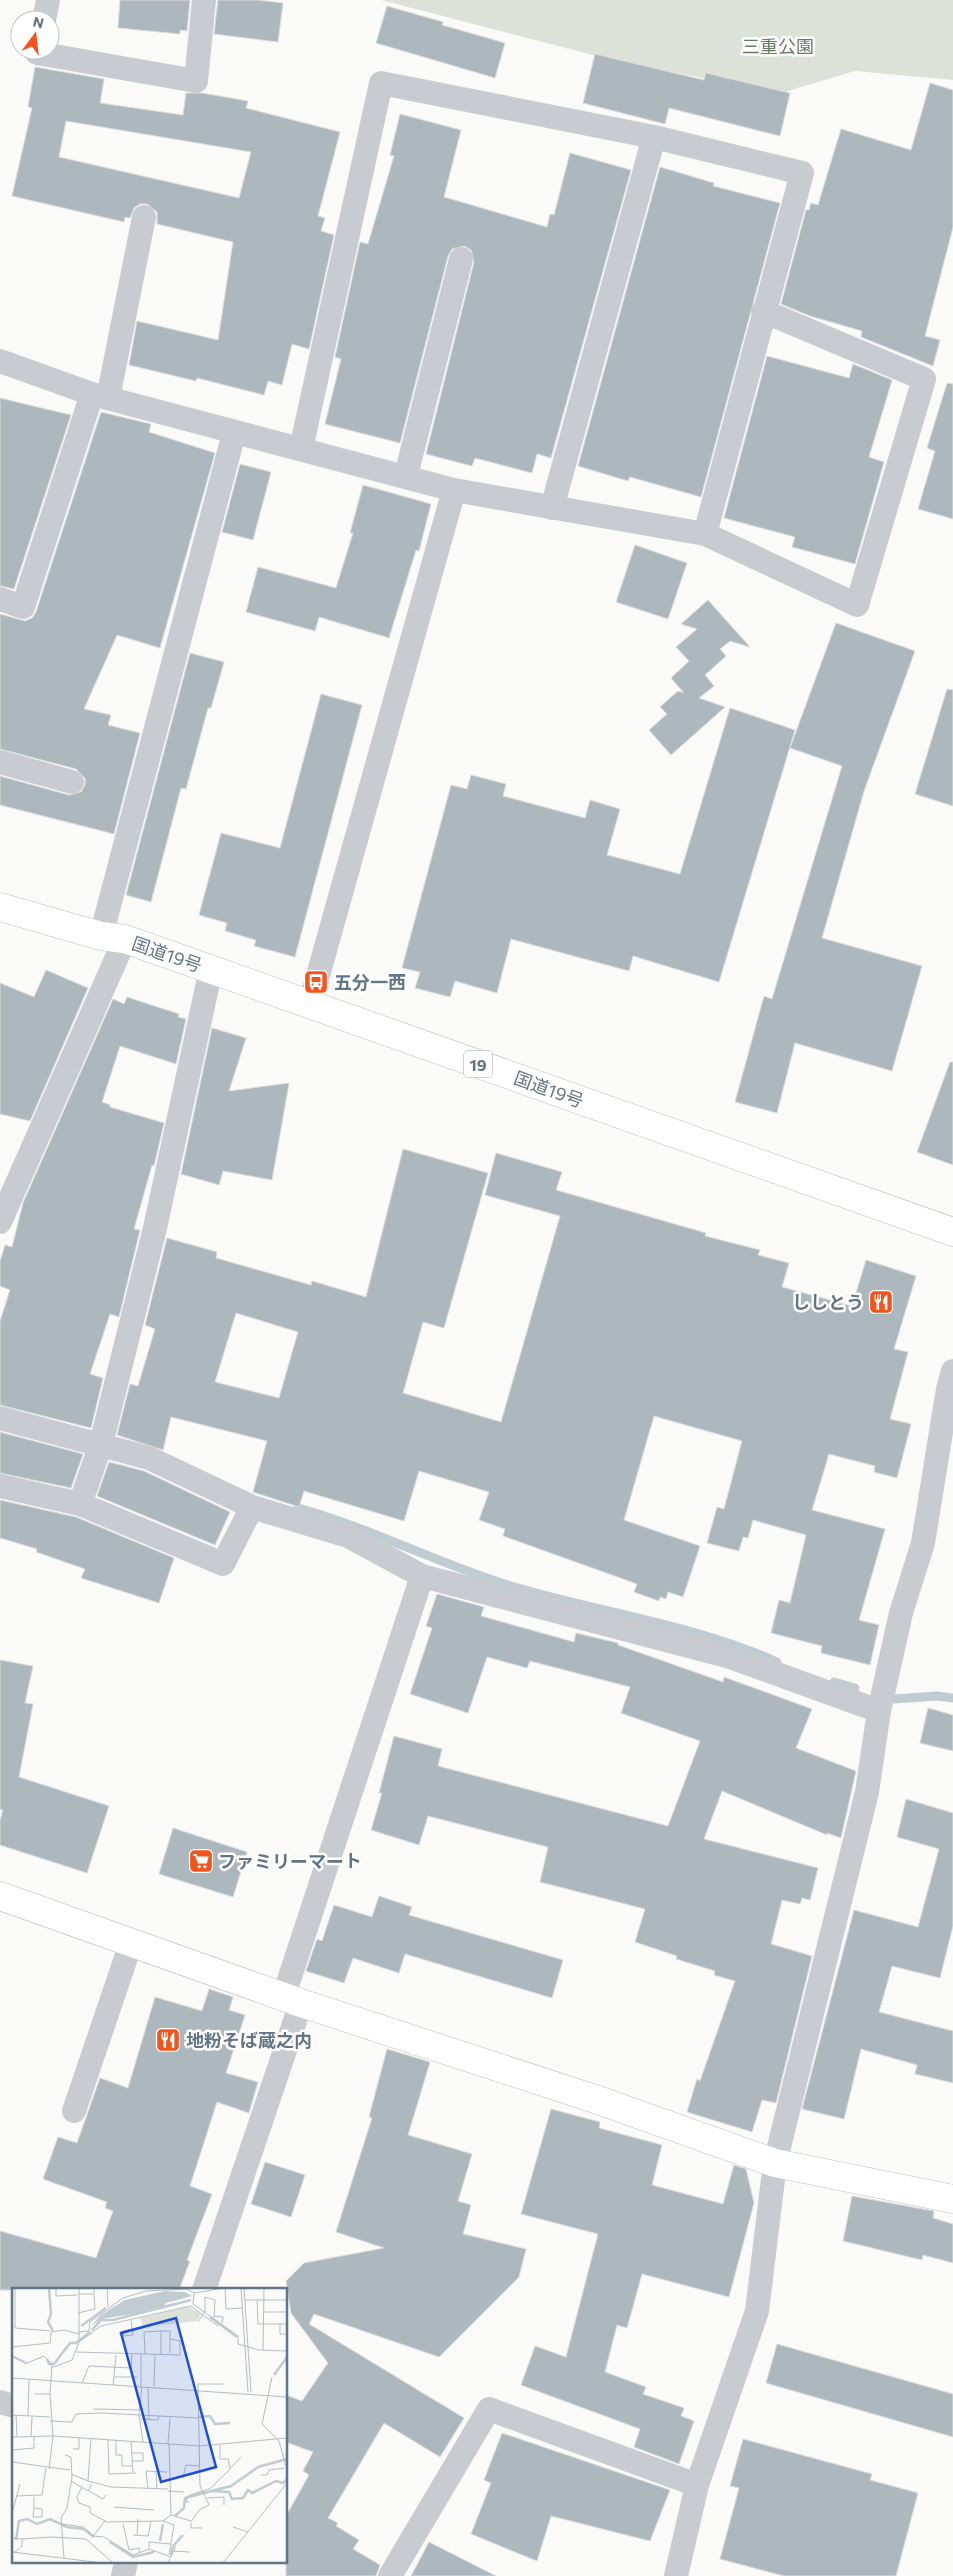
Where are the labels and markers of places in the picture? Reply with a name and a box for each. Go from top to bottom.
bus stop icon: 五分一西 [303,969,329,995]
place label: 五分一西 [334,971,406,993]
restaurant icon: ししとう [868,1289,894,1315]
place label: ししとう [792,1291,864,1313]
supermarket icon: ファミリーマート [188,1848,214,1874]
place label: ファミリーマート [218,1850,362,1872]
restaurant icon: 地粉そば蔵之内 [155,2027,181,2053]
place label: 地粉そば蔵之内 [186,2029,312,2051]

